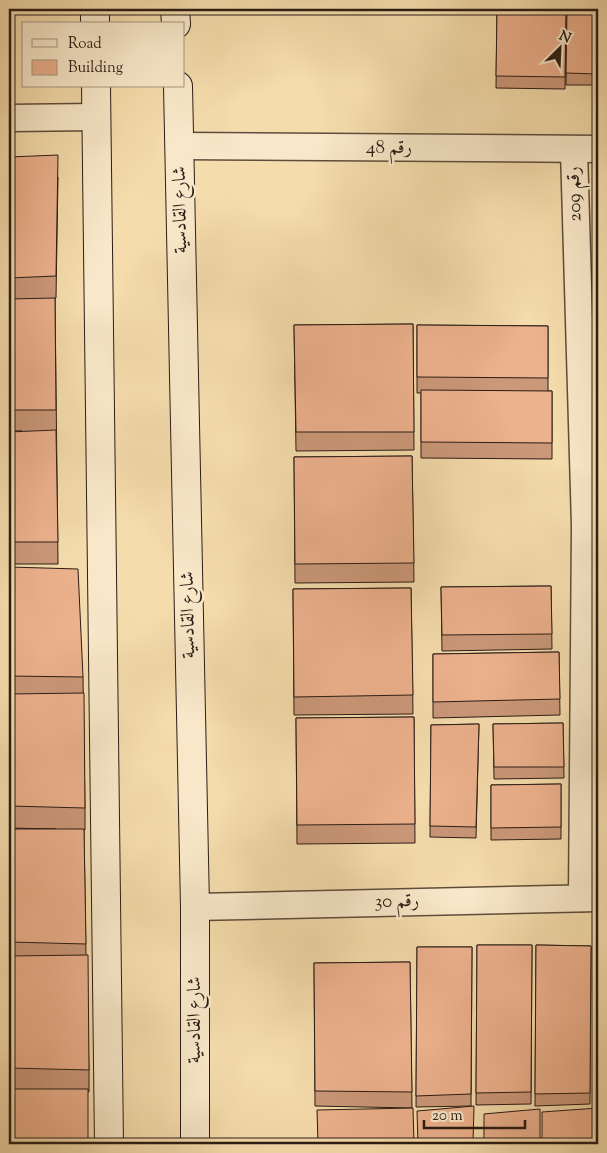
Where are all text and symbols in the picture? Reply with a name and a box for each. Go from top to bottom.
legend [22,22,185,88]
north arrow [534,22,584,72]
text: N [555,27,574,49]
text: Road [68,34,102,55]
text: Building [68,58,123,79]
street label: رقم 48 [366,135,412,165]
street label: شارع القادسية [167,166,195,254]
street label: رقم 209 [561,166,592,222]
street label: شارع القادسية [175,571,203,659]
street label: رقم 30 [374,888,420,919]
street label: شارع القادسية [182,976,209,1064]
scale bar [424,1098,526,1130]
text: 20 m [432,1106,463,1127]

